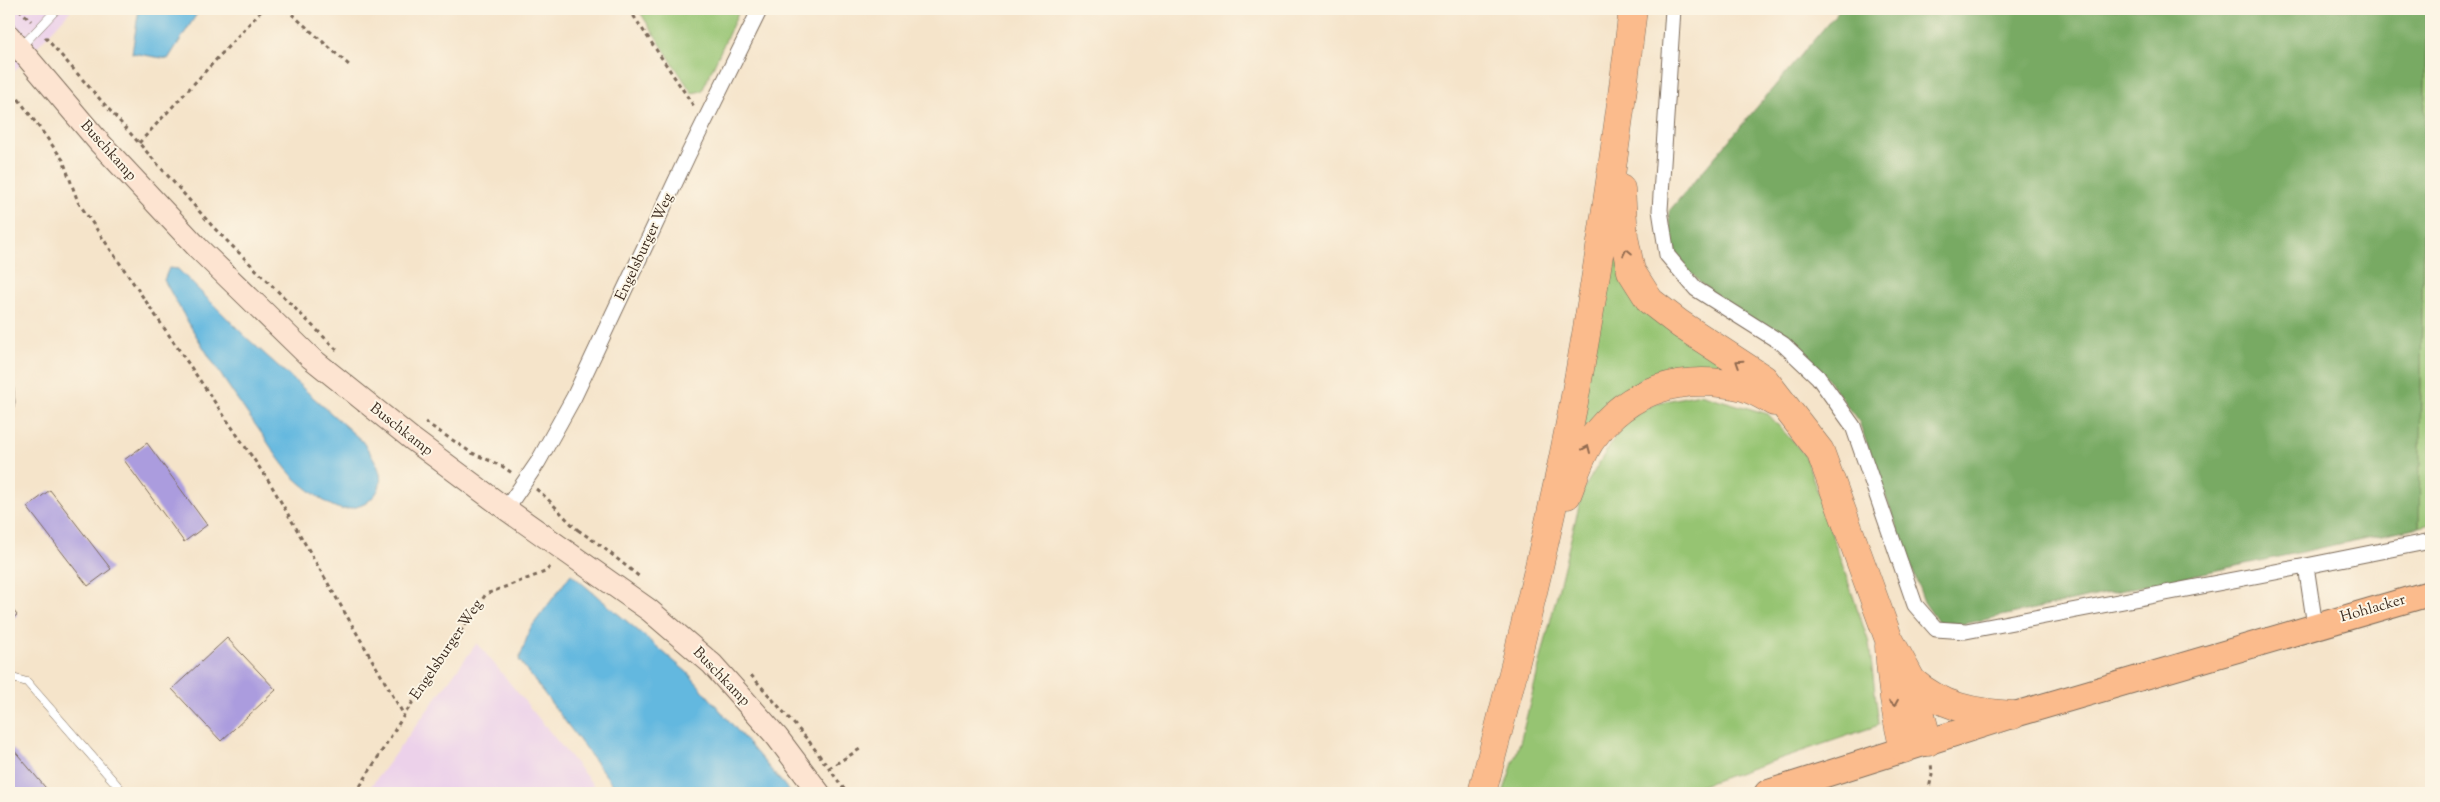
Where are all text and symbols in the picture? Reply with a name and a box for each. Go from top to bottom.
street label: Buschkamp [75,116,141,186]
street label: Engelsburger Weg [611,190,679,304]
one-way arrow [1622,248,1633,257]
one-way arrow [1735,359,1744,369]
street label: Buschkamp [365,399,437,461]
one-way arrow [1580,445,1591,454]
street label: Hohlacker [2338,590,2408,628]
street label: Engelsburger Weg [406,596,488,704]
street label: Buschkamp [687,643,755,711]
one-way arrow [1888,698,1898,707]

